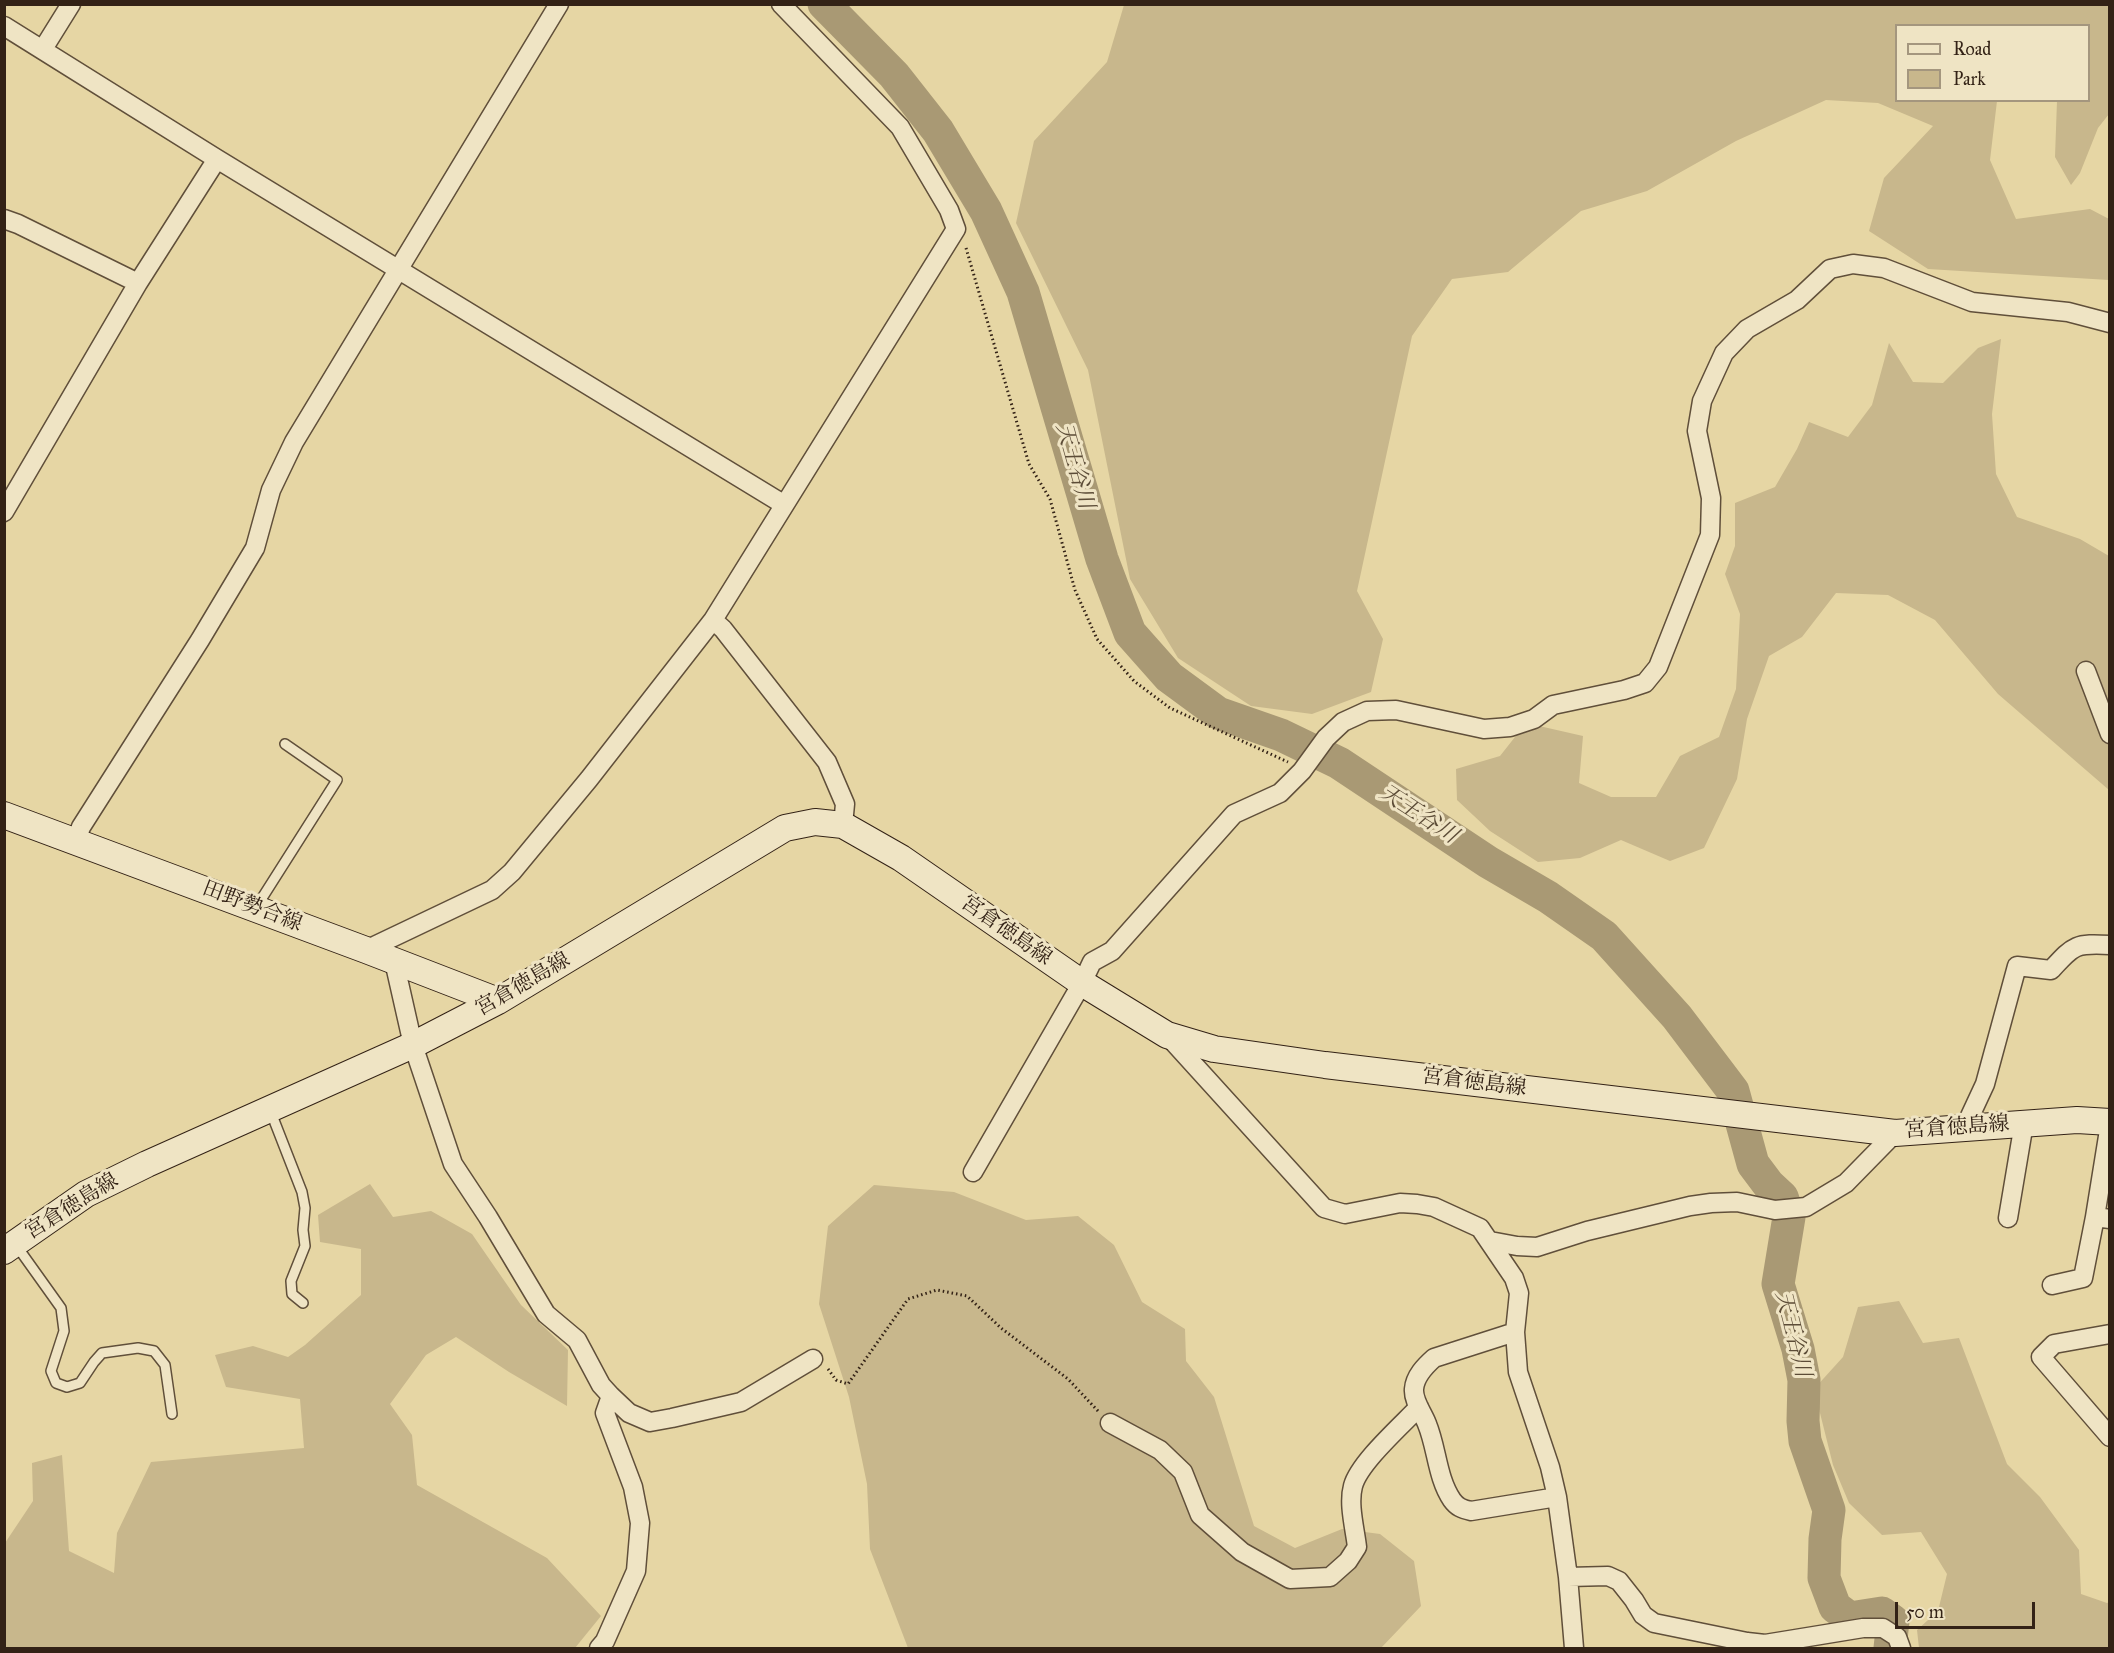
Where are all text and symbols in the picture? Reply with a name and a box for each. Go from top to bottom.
legend [1895,24,2090,102]
text: Road [1953,38,1991,60]
text: Park [1953,68,1986,90]
water label: 天王谷川 [1049,420,1099,512]
water label: 天王谷川 [1374,780,1462,850]
street label: 田野勢合線 [198,876,306,938]
street label: 宮倉徳島線 [956,891,1056,971]
street label: 宮倉徳島線 [471,948,575,1022]
street label: 宮倉徳島線 [1420,1064,1528,1102]
street label: 宮倉徳島線 [1904,1112,2010,1144]
street label: 宮倉徳島線 [21,1168,123,1246]
water label: 天王谷川 [1769,1288,1815,1380]
scale bar [1898,1590,2038,1628]
text: 50 m [1906,1601,1944,1623]

